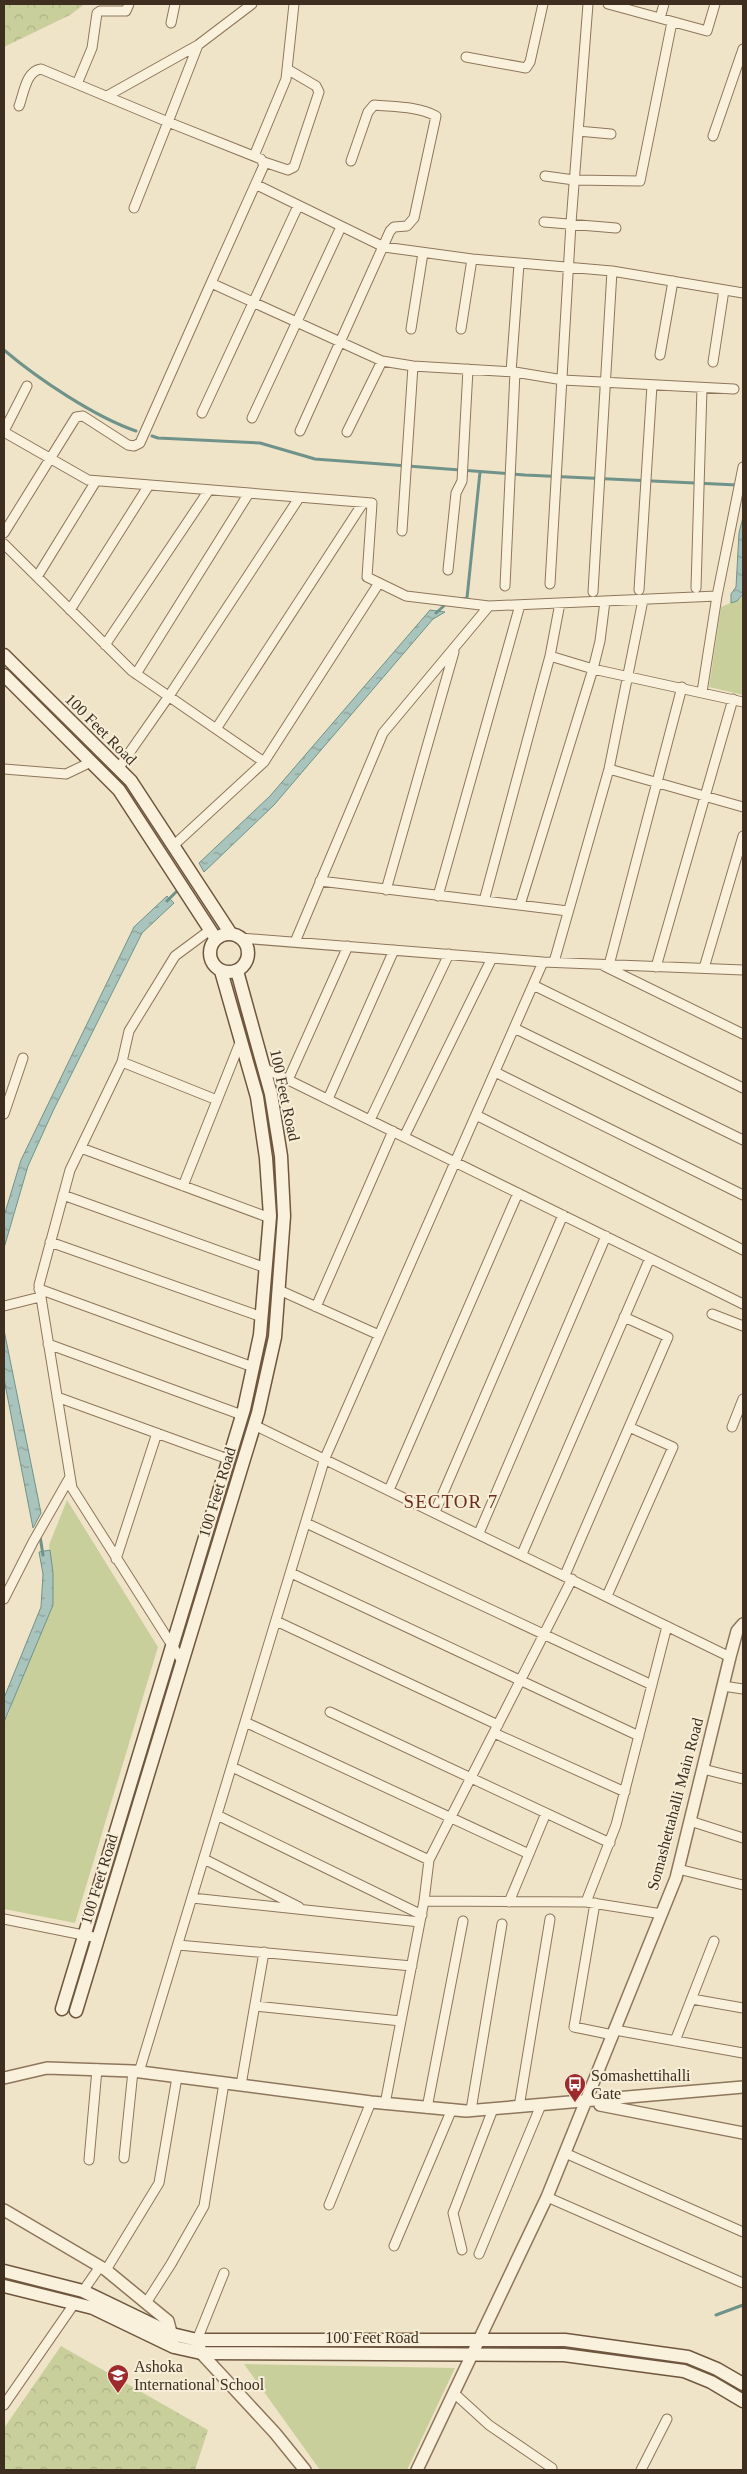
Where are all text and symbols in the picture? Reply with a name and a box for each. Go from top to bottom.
street label: 100 Feet Road [62,690,140,768]
street label: 100 Feet Road [267,1048,303,1142]
street label: 100 Feet Road [195,1445,239,1539]
district label: SECTOR 7 [404,1491,498,1512]
street label: Somashettahalli Main Road [644,1716,706,1892]
street label: 100 Feet Road [77,1832,121,1926]
place label: Somashettihalli Gate [591,2067,691,2102]
bus stop icon: Somashettihalli Gate [563,2072,587,2103]
street label: 100 Feet Road [325,2329,419,2346]
place label: Ashoka International School [134,2358,265,2393]
school or university icon: Ashoka International School [106,2363,130,2394]

